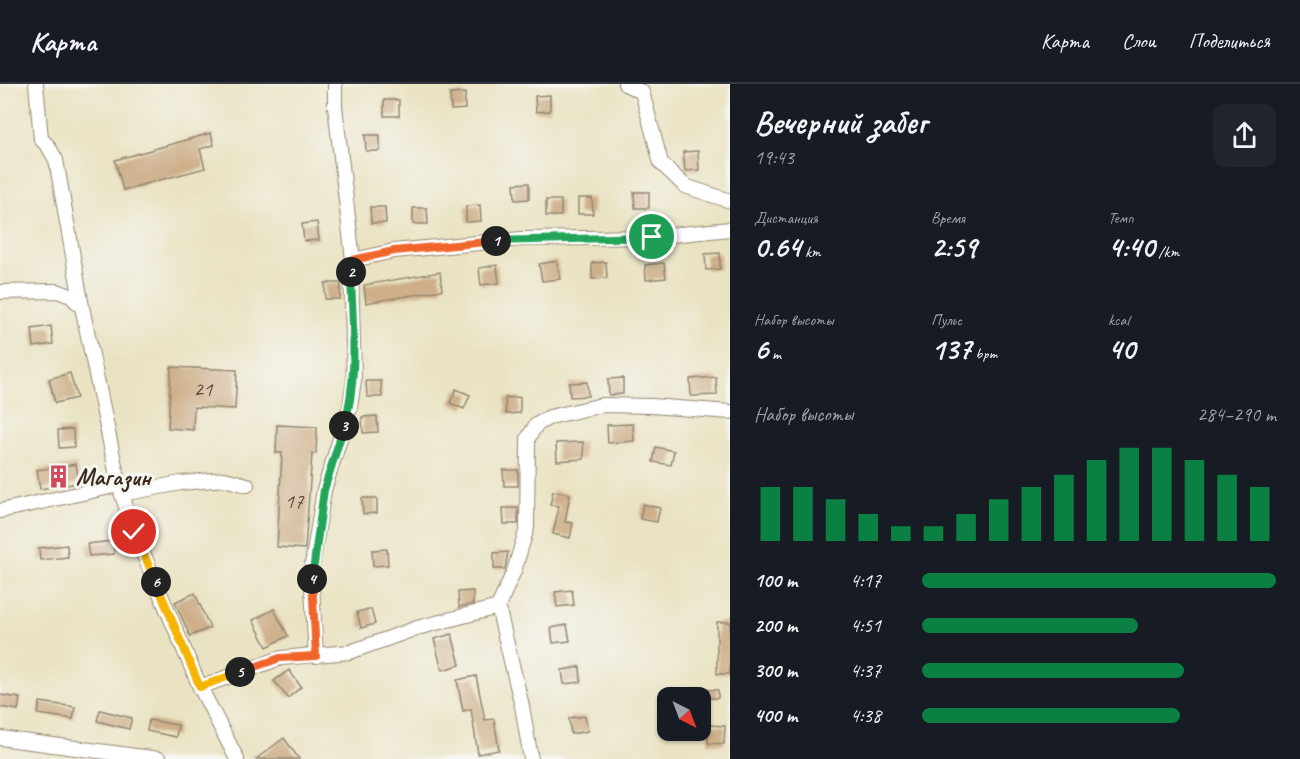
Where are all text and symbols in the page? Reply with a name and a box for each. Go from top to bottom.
text: Карта [30,24,97,59]
text: Карта [1041,28,1089,54]
text: Слои [1122,28,1156,54]
text: Поделиться [1189,28,1270,54]
text: Вечерний забег [754,101,927,143]
button: share [1213,104,1276,167]
text: 19:43 [754,145,794,170]
text: Дистанция [754,208,818,228]
text: Время [931,208,965,228]
text: Темп [1108,208,1134,228]
pin [626,211,677,262]
icon: arrive [635,220,668,253]
pin: 1 [481,226,511,256]
text: 0.64 [754,228,801,266]
text: 2:59 [931,228,977,266]
text: 4:40 [1108,228,1154,266]
text: 1 [492,231,500,251]
text: km [801,242,821,262]
text: /km [1154,242,1179,262]
pin: 2 [336,257,366,287]
text: 2 [347,262,355,282]
text: Набор высоты [754,310,833,330]
text: Пульс [931,310,962,330]
text: kcal [1108,310,1129,330]
text: 6 [754,330,768,368]
text: 137 [931,330,971,368]
text: 40 [1108,330,1135,368]
text: m [768,344,781,364]
text: bpm [971,344,997,364]
house number: 21 [194,376,214,402]
text: Набор высоты [754,402,853,427]
text: 284–290 m [1197,402,1276,427]
pin: 3 [329,411,359,441]
text: 3 [340,416,348,436]
place label: Магазин [76,462,153,493]
building icon: Магазин [45,464,71,490]
house number: 17 [285,488,305,514]
pin [108,506,159,557]
icon: check [117,515,150,548]
pin: 4 [297,564,327,594]
pin: 6 [141,567,171,597]
text: 100 m [754,568,797,593]
text: 4:17 [850,568,881,593]
text: 4 [308,569,316,589]
text: 6 [152,572,160,592]
text: 200 m [754,613,797,638]
text: 4:51 [850,613,881,638]
pin: 5 [225,657,255,687]
text: 300 m [754,658,797,683]
text: 4:37 [850,658,881,683]
text: 5 [237,662,243,682]
north arrow [657,687,711,741]
map controls [657,687,711,741]
text: 400 m [754,703,797,728]
text: 4:38 [850,703,881,728]

